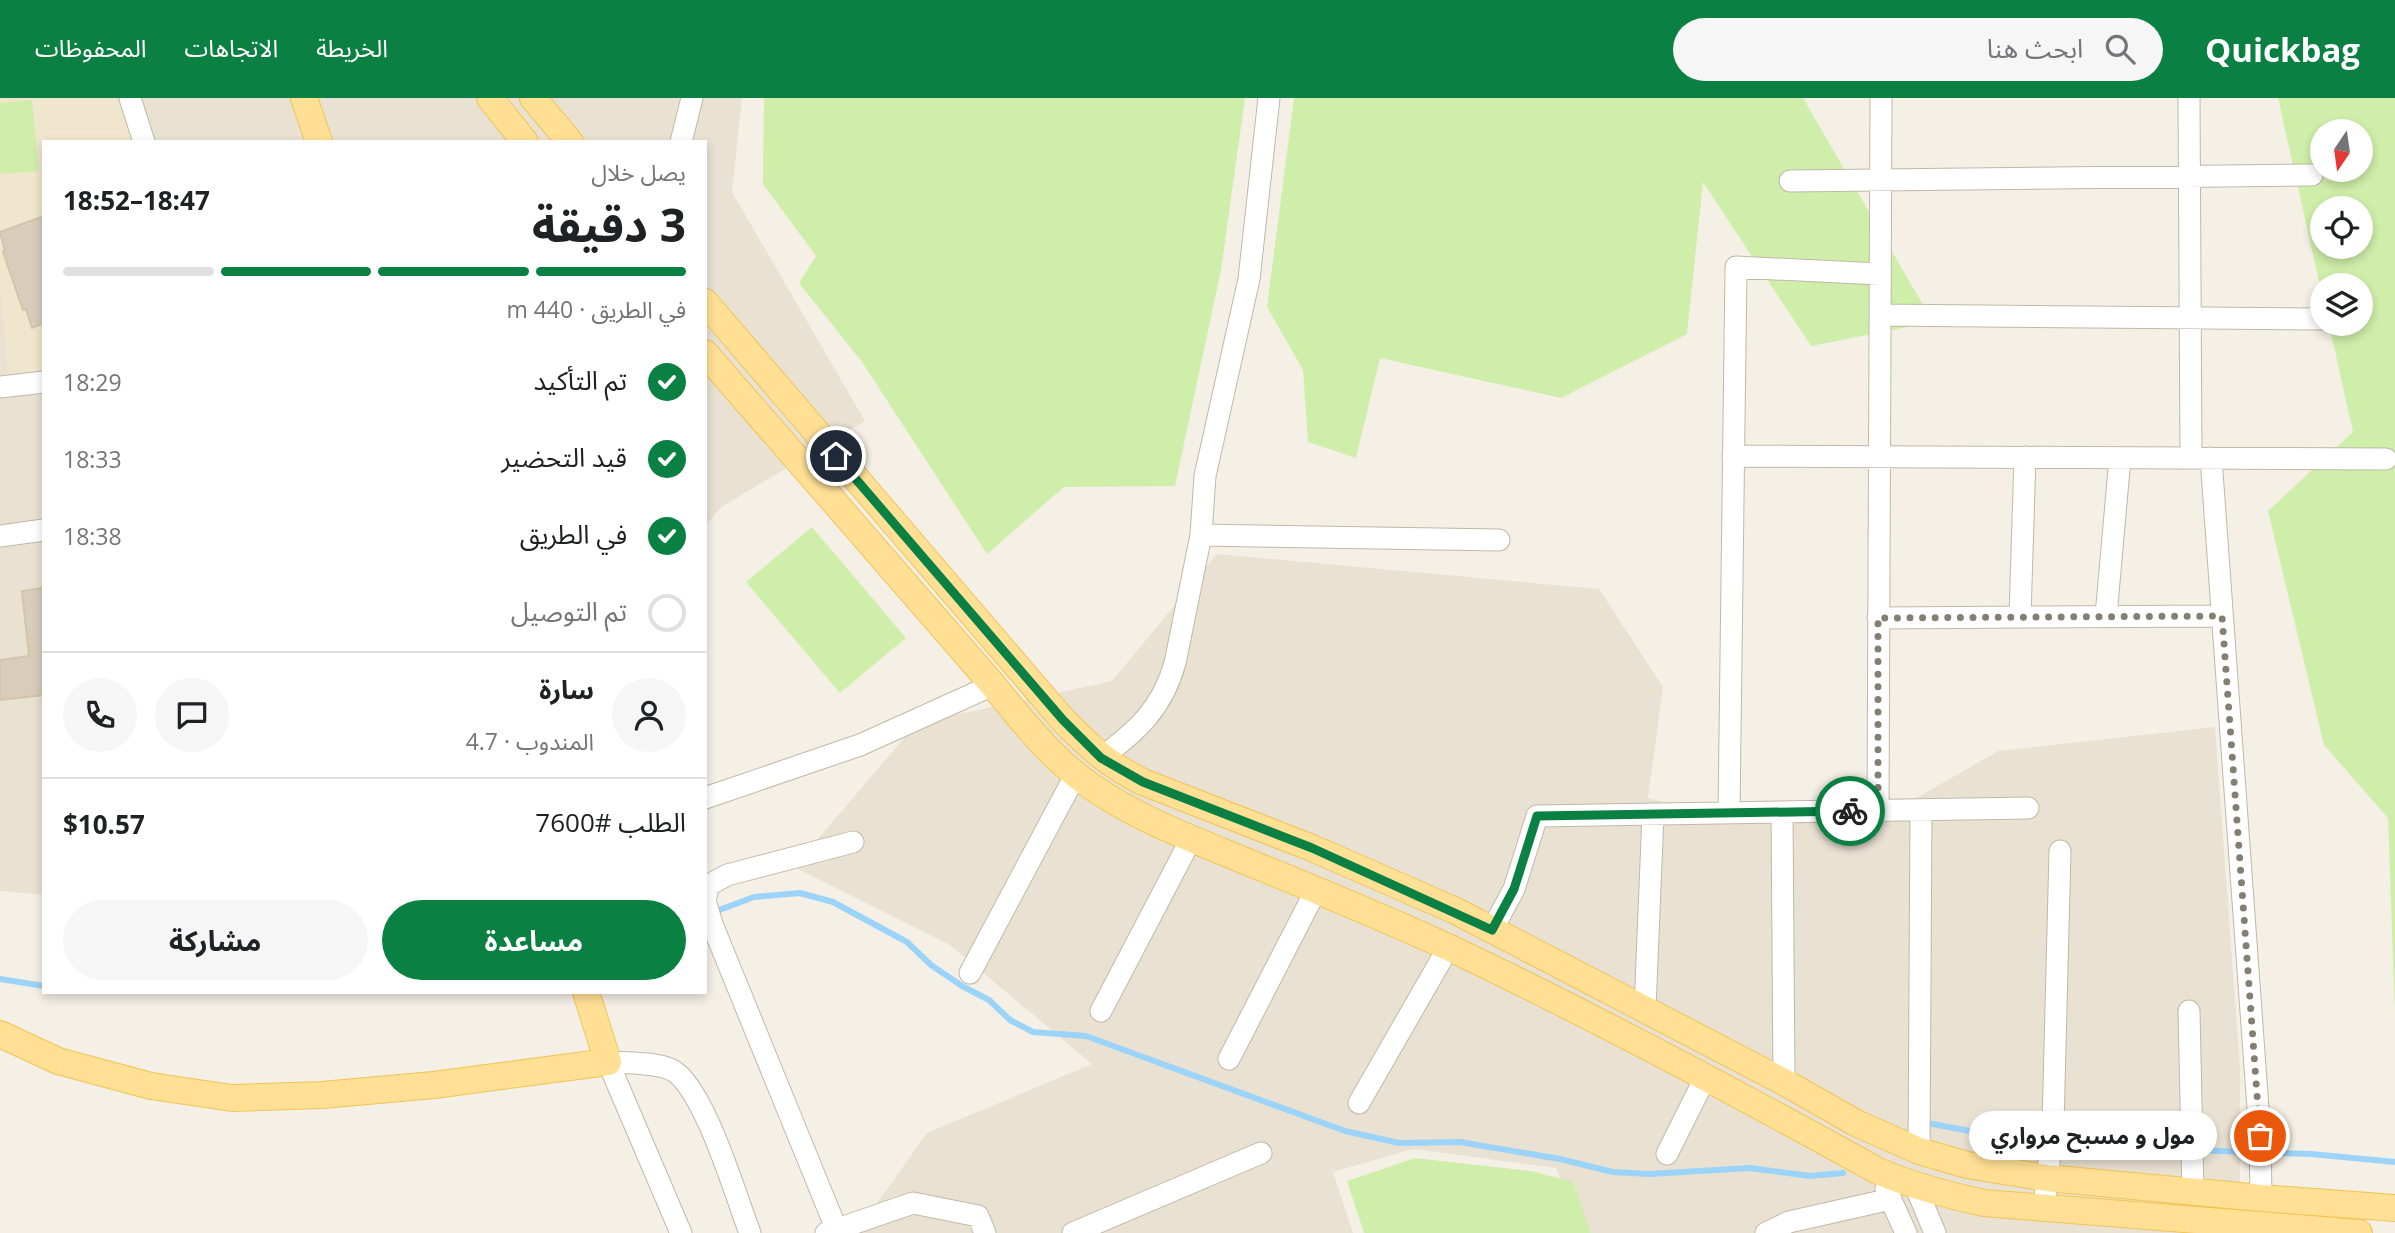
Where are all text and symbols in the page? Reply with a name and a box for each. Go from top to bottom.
search box [1673,18,2163,81]
text: Quickbag [2205,27,2360,72]
text: ابحث هنا [1987,30,2083,66]
icon: search [2101,30,2139,68]
text: المحفوظات [35,31,146,64]
text: الاتجاهات [184,31,278,64]
text: الخريطة [316,31,388,64]
north arrow [2310,119,2373,182]
map controls [2310,119,2373,336]
text: يصل خلال [591,156,686,188]
text: 18:47–18:52 [63,182,210,218]
text: 3 دقيقة [532,193,686,255]
button: locate [2310,196,2373,259]
button: layers [2310,273,2373,336]
text: في الطريق · 440 m [506,293,686,325]
text: تم التأكيد [533,362,627,398]
icon: check [648,363,686,401]
text: 18:29 [63,366,122,398]
pin [806,426,866,486]
icon: home [817,437,855,475]
text: قيد التحضير [501,439,627,475]
icon: check [648,440,686,478]
text: 18:33 [63,443,122,475]
text: في الطريق [520,516,627,552]
icon: check [648,517,686,555]
text: 18:38 [63,520,122,552]
text: تم التوصيل [511,593,627,629]
text: سارة [539,671,594,707]
button: phone [63,678,137,752]
button: chat [155,678,229,752]
button: person [612,678,686,752]
text: المندوب · 4.7 [466,725,594,757]
courier [1815,776,1885,846]
icon: bike [1831,792,1869,830]
text: الطلب #7600 [535,804,686,840]
text: $10.57 [63,806,145,842]
button: مشاركة [63,900,368,980]
button: مساعدة [382,900,686,980]
pin [2230,1106,2290,1166]
callout: مول و مسبح مرواري [1969,1112,2218,1160]
icon: bag [2241,1117,2279,1155]
text: مول و مسبح مرواري [1991,1119,2195,1151]

